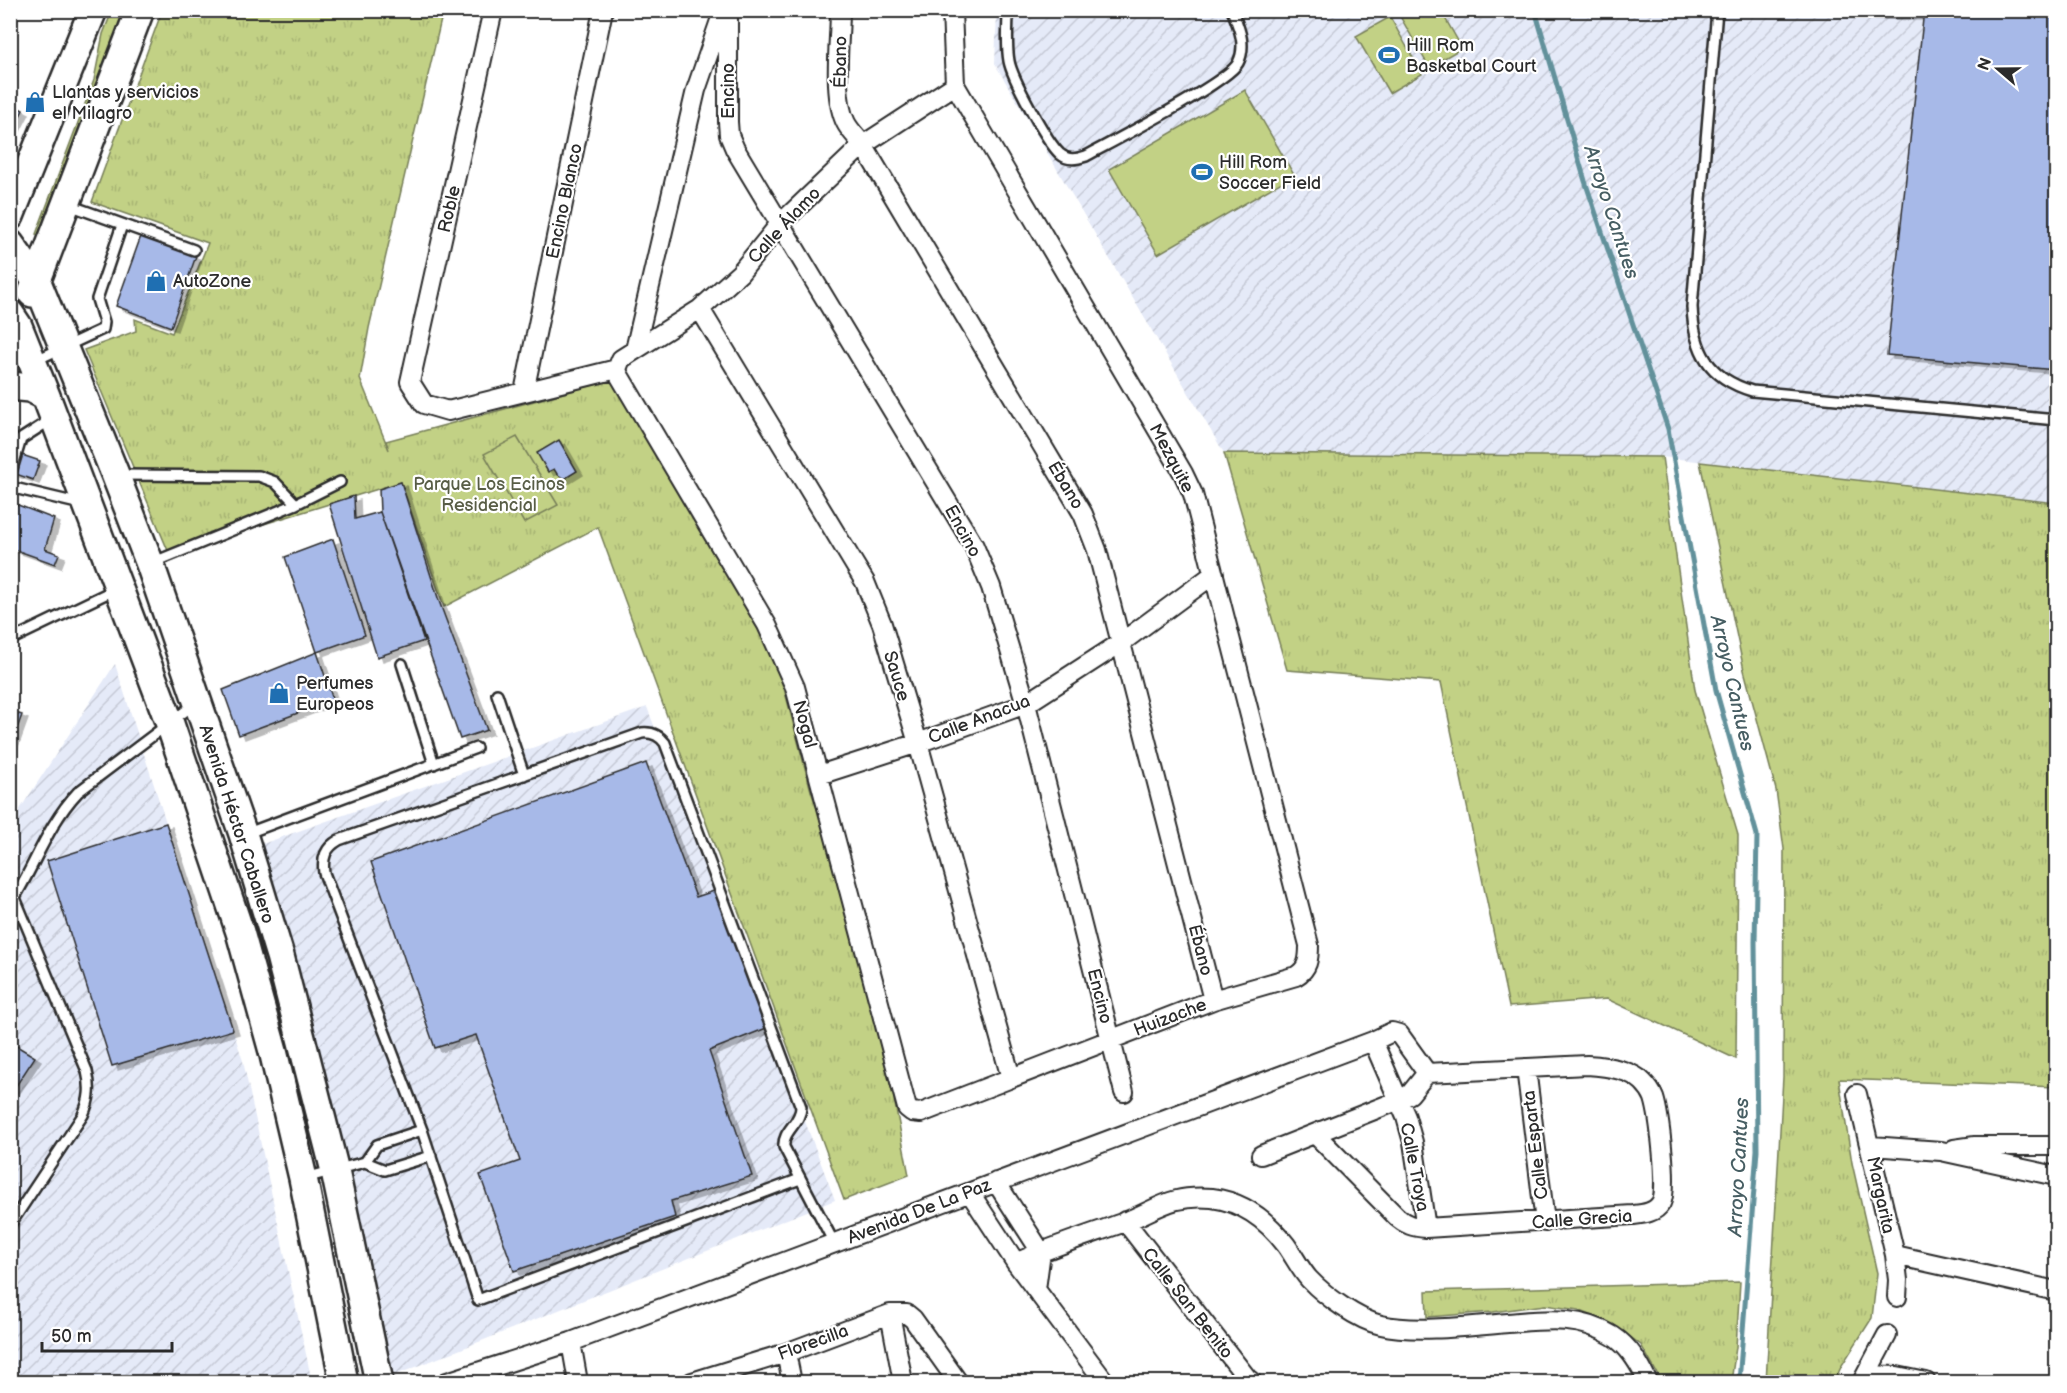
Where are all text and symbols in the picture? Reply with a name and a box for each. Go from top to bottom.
place label: Hill Rom Basketbal Court [1406,35,1537,77]
street label: Ébano [828,36,851,88]
north arrow [1968,39,2028,99]
sports icon: Hill Rom Basketbal Court [1377,43,1401,67]
text: N [1974,55,1996,73]
street label: Encino [718,63,739,119]
place label: Llantas y servicios el Milagro [52,82,199,124]
shop icon: Llantas y servicios el Milagro [23,90,47,114]
street label: Encino Blanco [542,142,587,261]
water label: Arroyo Cantues [1578,142,1644,282]
place label: Hill Rom Soccer Field [1219,152,1321,194]
sports icon: Hill Rom Soccer Field [1190,160,1214,184]
street label: Calle Álamo [742,181,825,268]
street label: Roble [434,183,465,235]
shop icon: AutoZone [144,269,168,293]
place label: AutoZone [173,271,251,292]
street label: Mezquite [1145,420,1199,497]
street label: Ébano [1043,456,1090,513]
park label: Parque Los Ecinos Residencial [413,474,565,516]
street label: Encino [940,502,985,561]
water label: Arroyo Cantues [1704,612,1759,754]
street label: Sauce [879,649,914,704]
place label: Perfumes Europeos [296,673,374,715]
shop icon: Perfumes Europeos [267,681,291,705]
street label: Calle Anacua [925,690,1033,749]
street label: Nogal [788,698,821,750]
street label: Avenida Héctor Caballero [194,722,279,926]
street label: Ébano [1184,922,1219,978]
street label: Encino [1083,966,1116,1026]
street label: Huizache [1131,994,1210,1041]
street label: Calle Esparta [1518,1089,1553,1201]
water label: Arroyo Cantues [1723,1097,1755,1238]
street label: Calle Troya [1396,1121,1433,1213]
street label: Margarita [1862,1155,1899,1236]
street label: Avenida De La Paz [844,1174,994,1249]
street label: Calle Grecia [1531,1206,1633,1233]
street label: Calle San Benito [1138,1244,1237,1363]
scale bar [42,1315,172,1353]
street label: Florecilla [775,1320,851,1365]
text: 50 m [51,1326,92,1347]

